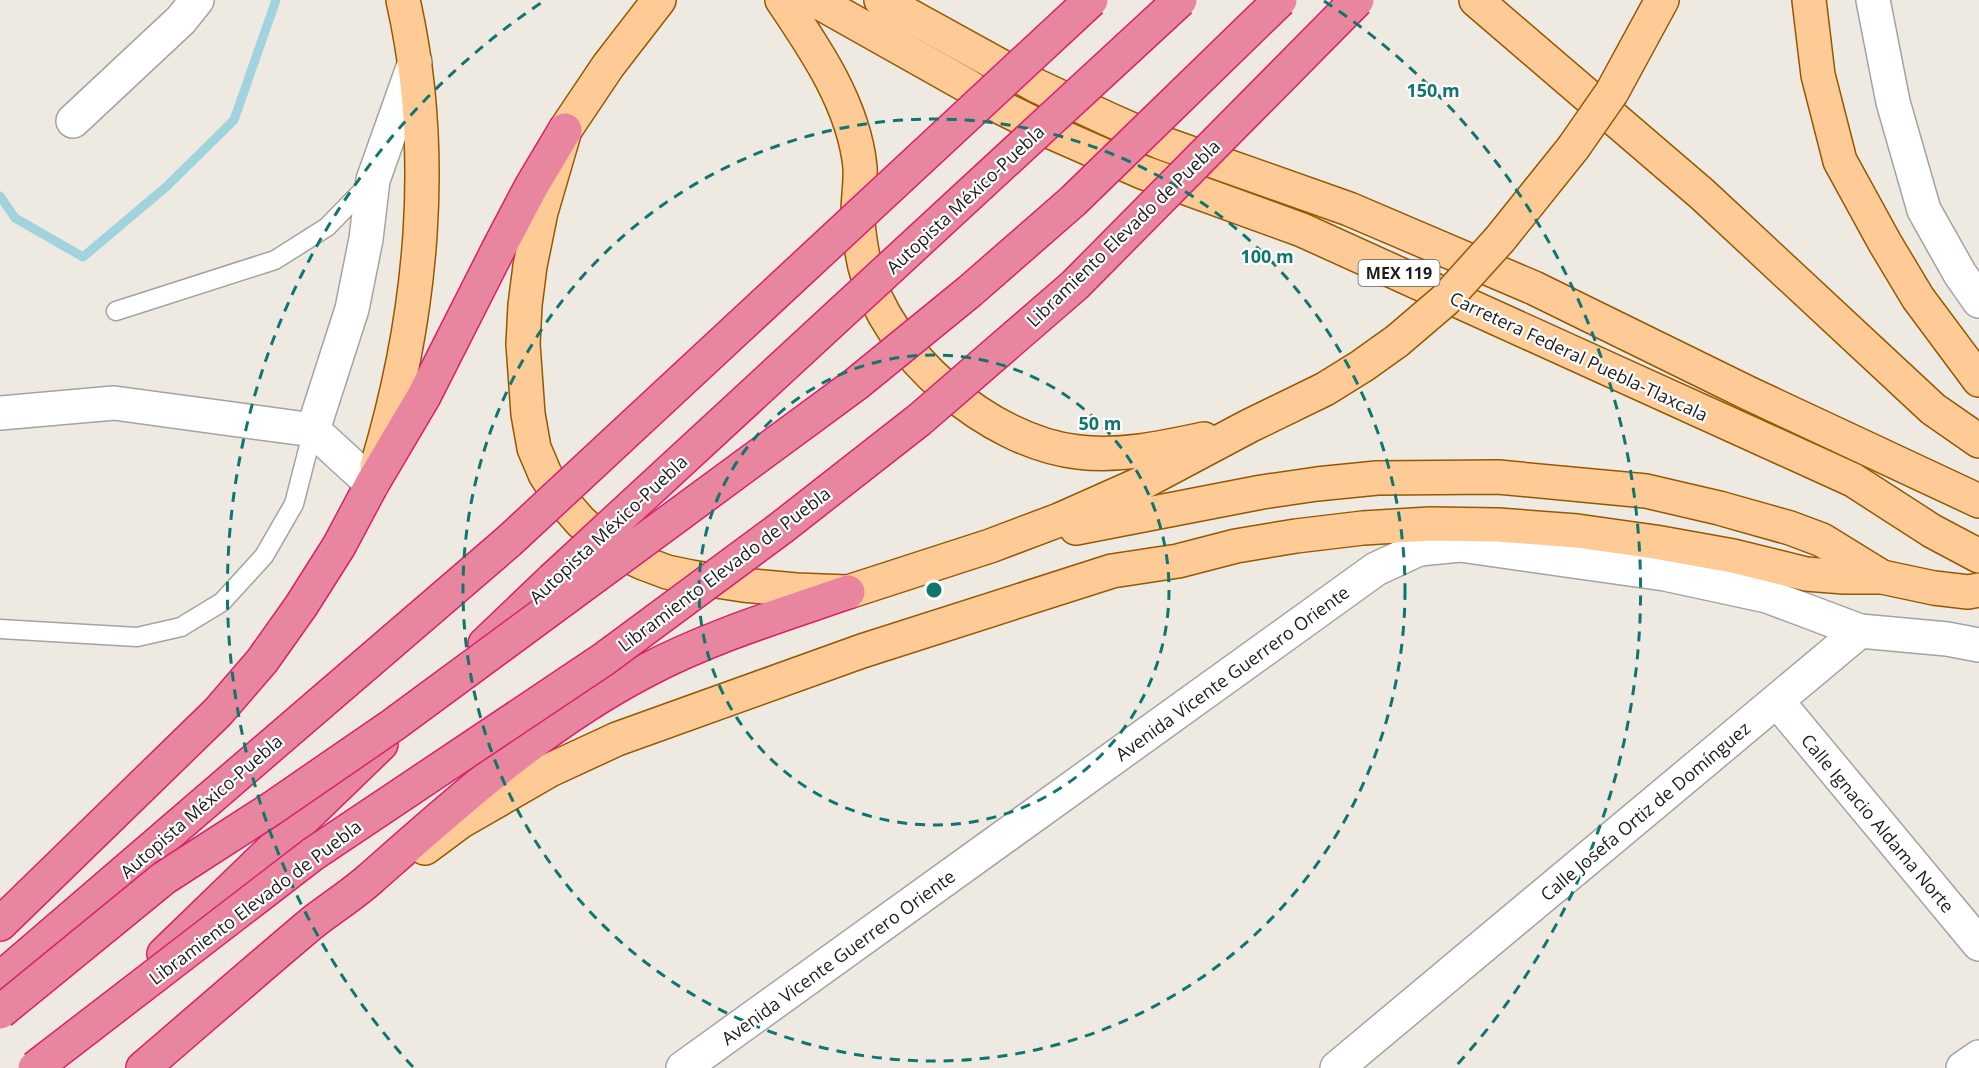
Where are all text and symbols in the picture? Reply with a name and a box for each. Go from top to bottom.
text: 150 m [1406,78,1460,102]
street label: Autopista México-Puebla [881,119,1049,279]
street label: Libramiento Elevado de Puebla [1021,134,1225,332]
text: 100 m [1240,244,1294,268]
road number: MEX 119 [1358,260,1440,286]
street label: Carretera Federal Puebla-Tlaxcala [1446,285,1712,427]
text: 50 m [1079,411,1121,435]
street label: Autopista México-Puebla [524,449,692,609]
street label: Libramiento Elevado de Puebla [613,481,835,657]
centre of rings [924,580,944,600]
street label: Avenida Vicente Guerrero Oriente [1110,580,1354,766]
street label: Calle Josefa Ortiz de Domínguez [1535,716,1755,906]
street label: Autopista México-Puebla [115,729,287,883]
street label: Calle Ignacio Aldama Norte [1796,729,1960,917]
street label: Libramiento Elevado de Puebla [144,814,366,990]
street label: Avenida Vicente Guerrero Oriente [716,864,960,1050]

